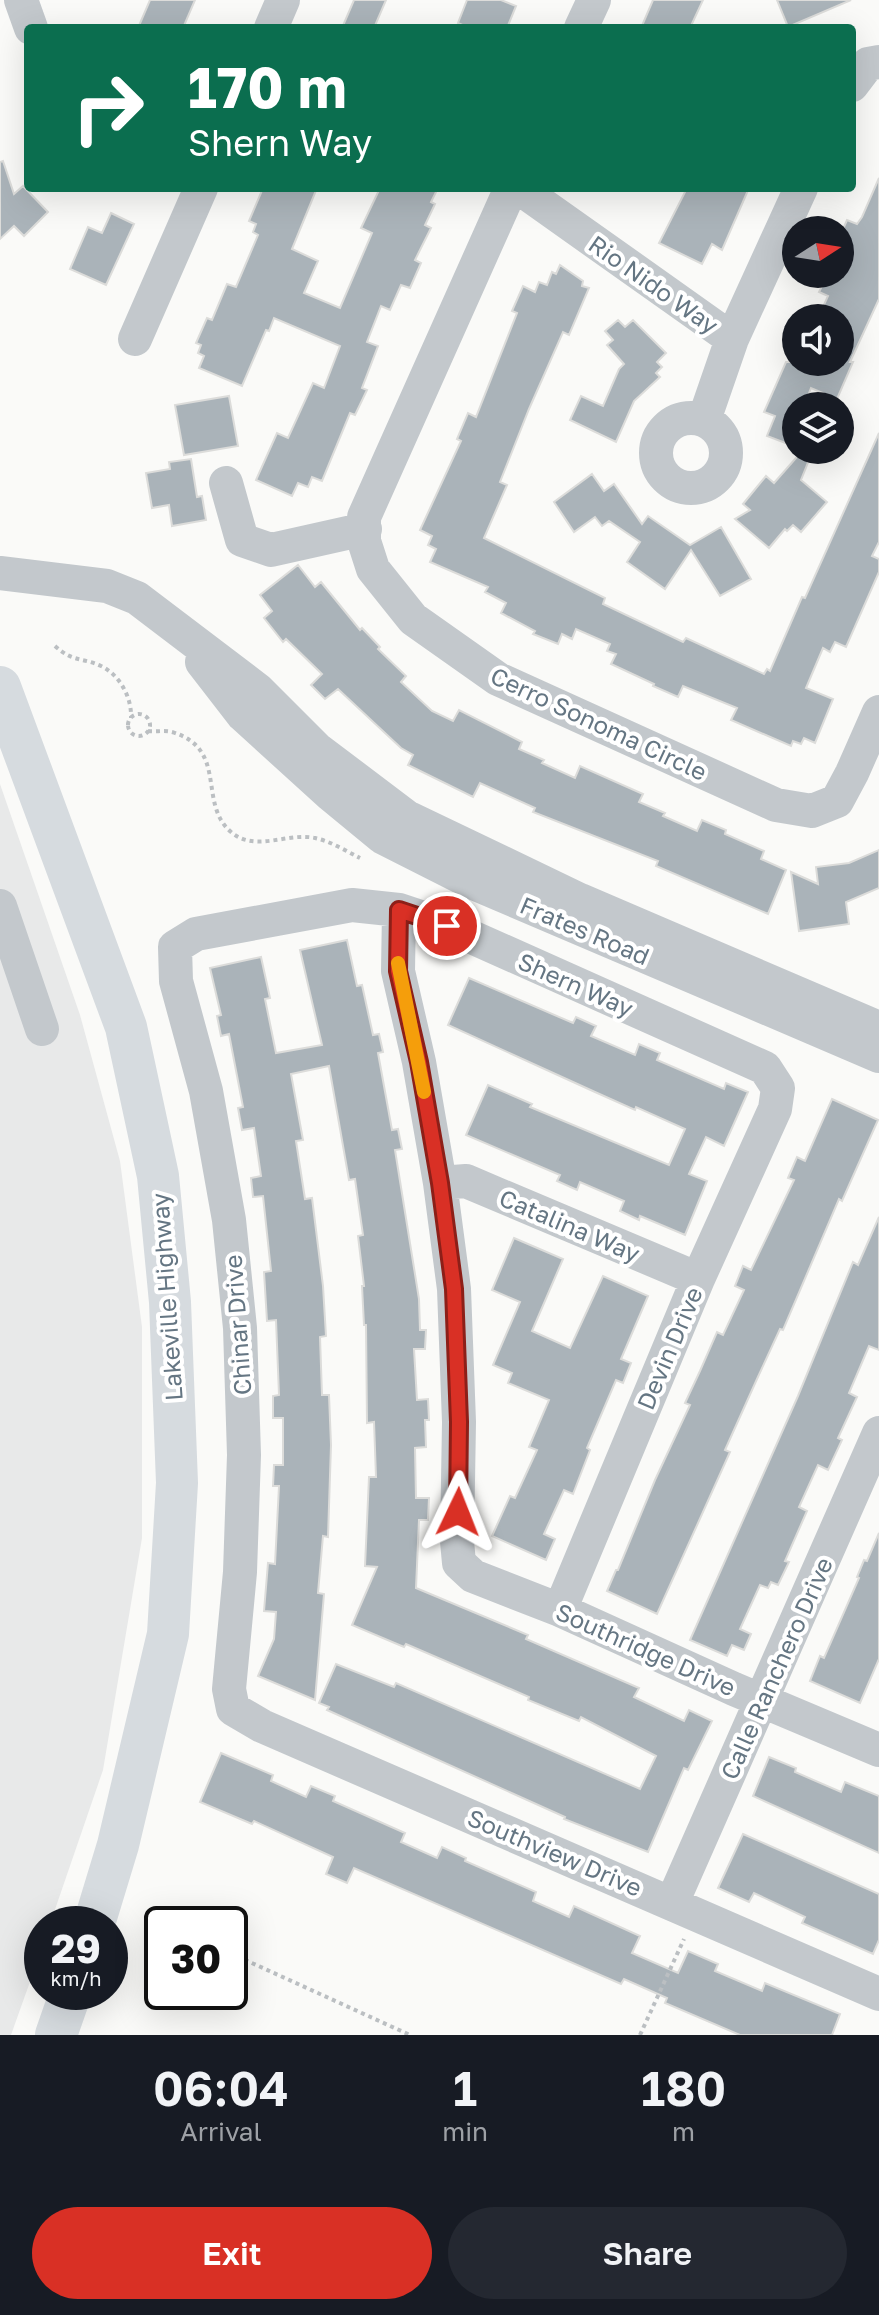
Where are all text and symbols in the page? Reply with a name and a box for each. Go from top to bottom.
text: 170 m [188,53,347,120]
icon: right [56,56,160,160]
text: Shern Way [188,121,372,164]
north arrow [782,216,854,288]
map controls [782,216,854,464]
street label: Rio Nido Way [584,229,724,339]
button: sound [782,304,854,376]
button: layers [782,392,854,464]
street label: Cerro Sonoma Circle [486,660,712,786]
street label: Frates Road [516,890,654,970]
pin [413,892,481,960]
icon: arrive [425,904,469,948]
street label: Shern Way [514,946,638,1022]
street label: Catalina Way [495,1182,645,1268]
street label: Lakeville Highway [144,1192,188,1402]
street label: Chinar Drive [218,1254,256,1396]
street label: Devin Drive [630,1282,708,1414]
position arrow [416,1470,500,1554]
street label: Calle Ranchero Drive [714,1552,838,1784]
street label: Southridge Drive [552,1596,740,1702]
street label: Southview Drive [463,1802,647,1902]
speed limit sign: 30 [144,1906,248,2010]
text: 29 [51,1924,101,1972]
text: km/h [51,1966,101,1990]
text: 06:04 [153,2059,289,2117]
text: 1 [453,2059,477,2117]
text: 180 [641,2059,726,2117]
text: Arrival [180,2116,262,2147]
text: min [442,2116,488,2147]
text: m [672,2116,695,2147]
button: Exit [32,2207,432,2299]
button: Share [448,2207,847,2299]

